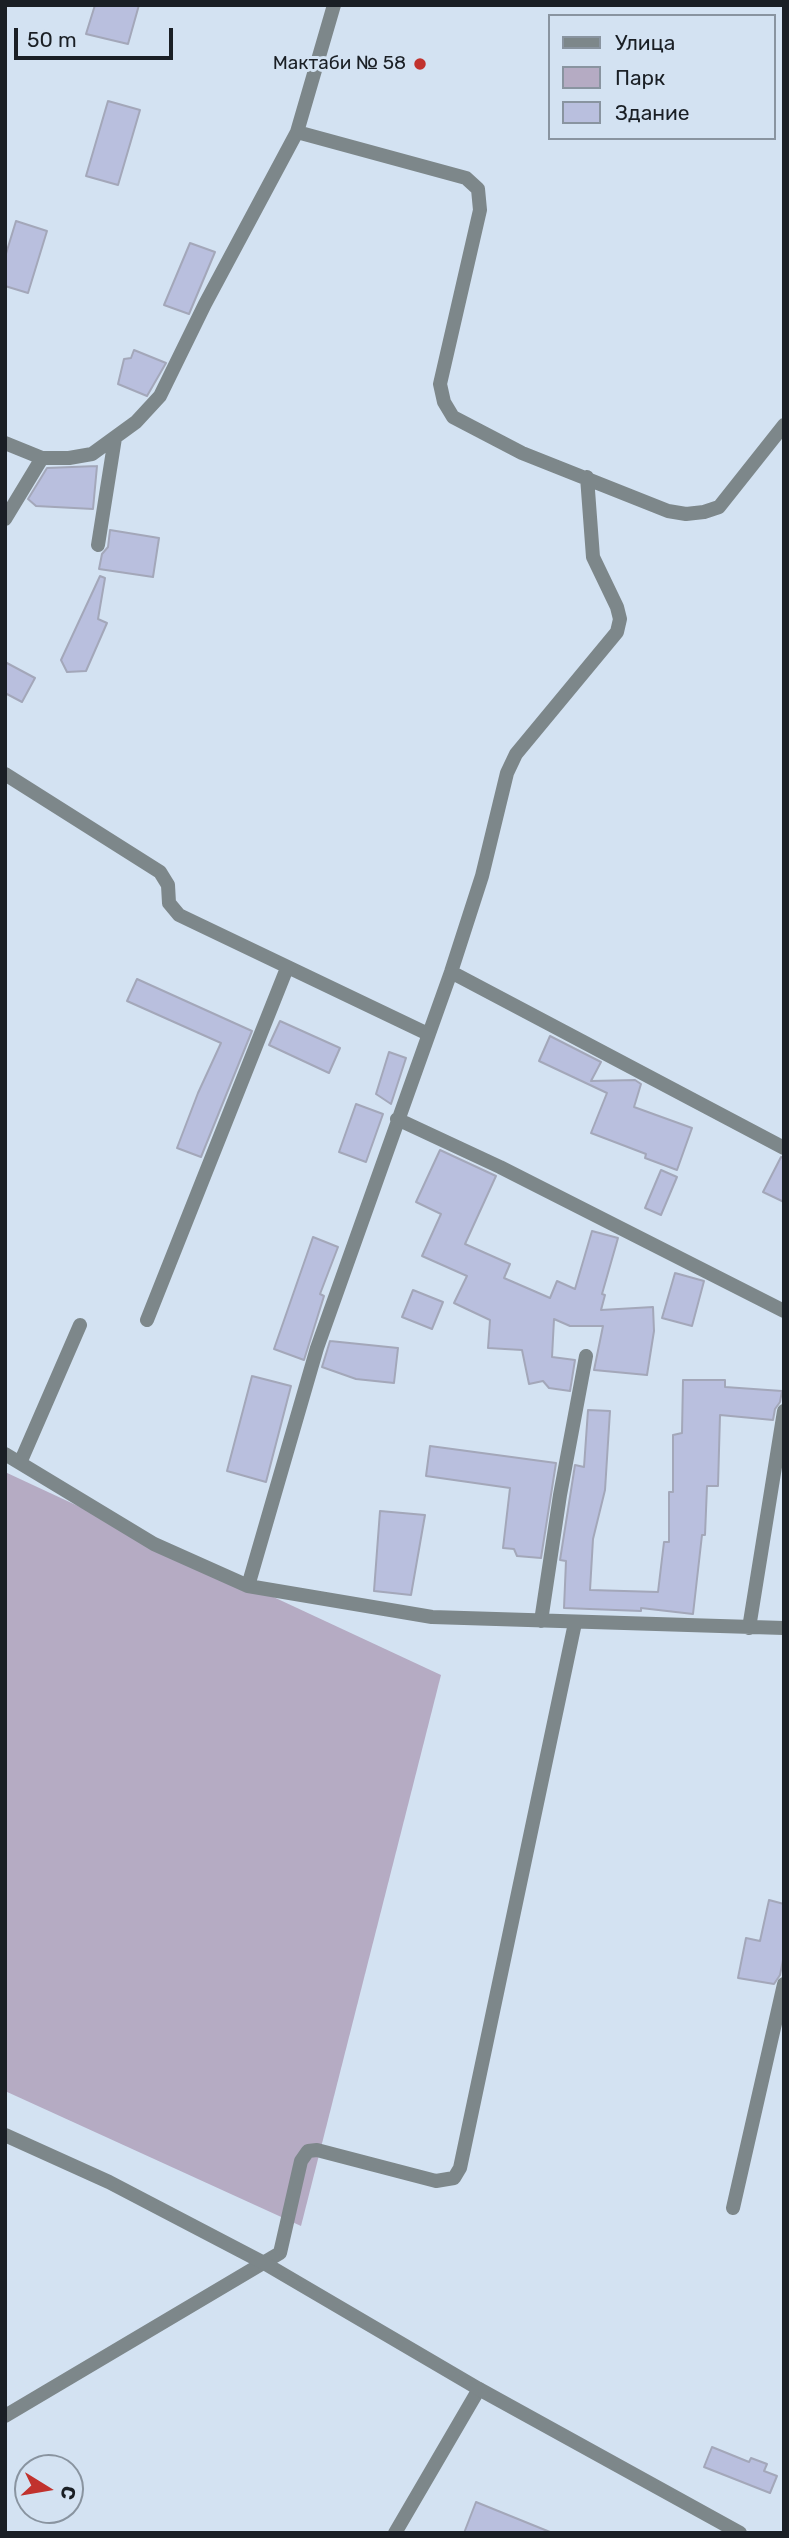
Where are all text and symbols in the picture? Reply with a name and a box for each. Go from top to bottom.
scale bar [18,14,177,58]
legend [548,14,775,140]
text: 50 m [27,27,77,52]
text: Улица [615,30,675,55]
place label: Мактаби № 58 [273,53,406,75]
marker: Мактаби № 58 [412,56,428,72]
text: Парк [615,65,665,90]
text: Здание [615,100,690,125]
north arrow [14,2454,84,2524]
text: С [56,2484,81,2501]

